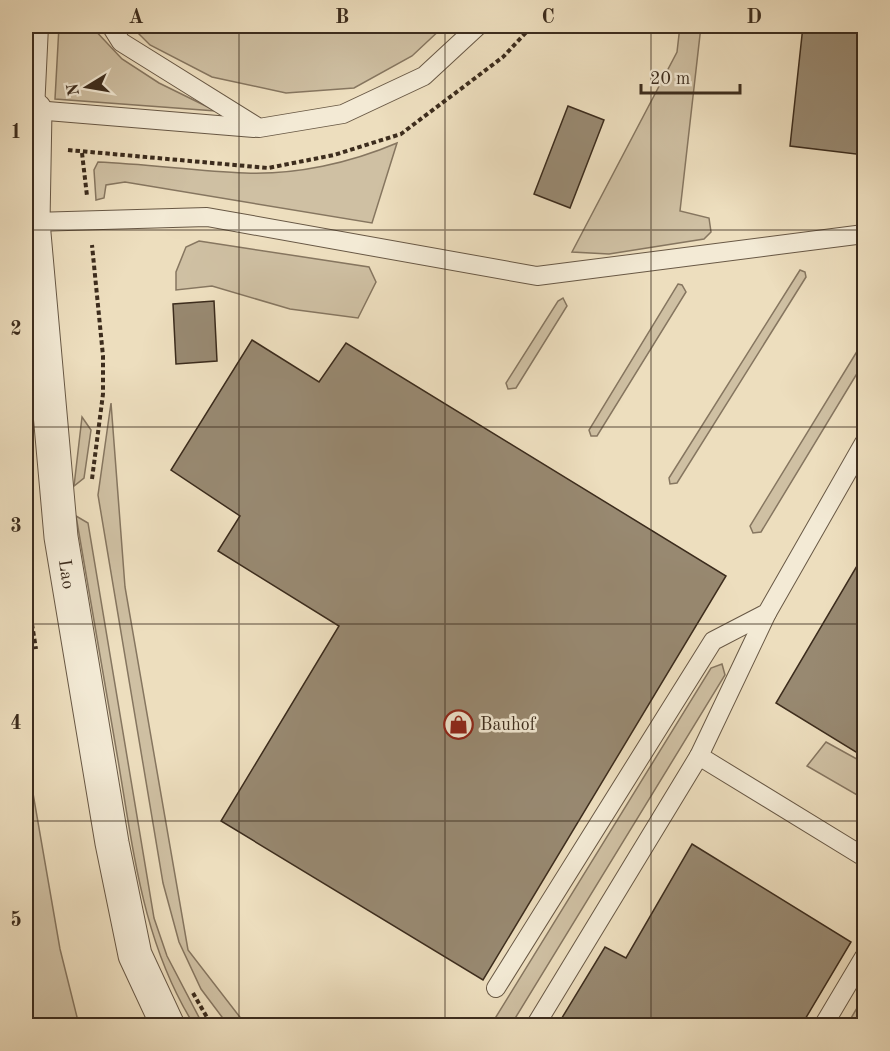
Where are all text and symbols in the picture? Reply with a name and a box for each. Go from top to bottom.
text: A [128,8,144,28]
text: B [335,8,349,28]
text: C [541,8,555,28]
text: D [746,8,762,28]
north arrow [57,57,117,117]
scale bar [641,57,740,95]
text: 20 m [650,70,690,88]
text: N [65,81,83,97]
text: 1 [10,123,22,143]
text: 2 [10,320,22,340]
text: 3 [10,517,22,537]
street label: Lao [55,558,77,590]
shop icon: Bauhof [443,708,475,740]
text: 4 [10,714,22,734]
place label: Bauhof [480,716,537,734]
text: 5 [10,910,22,931]

